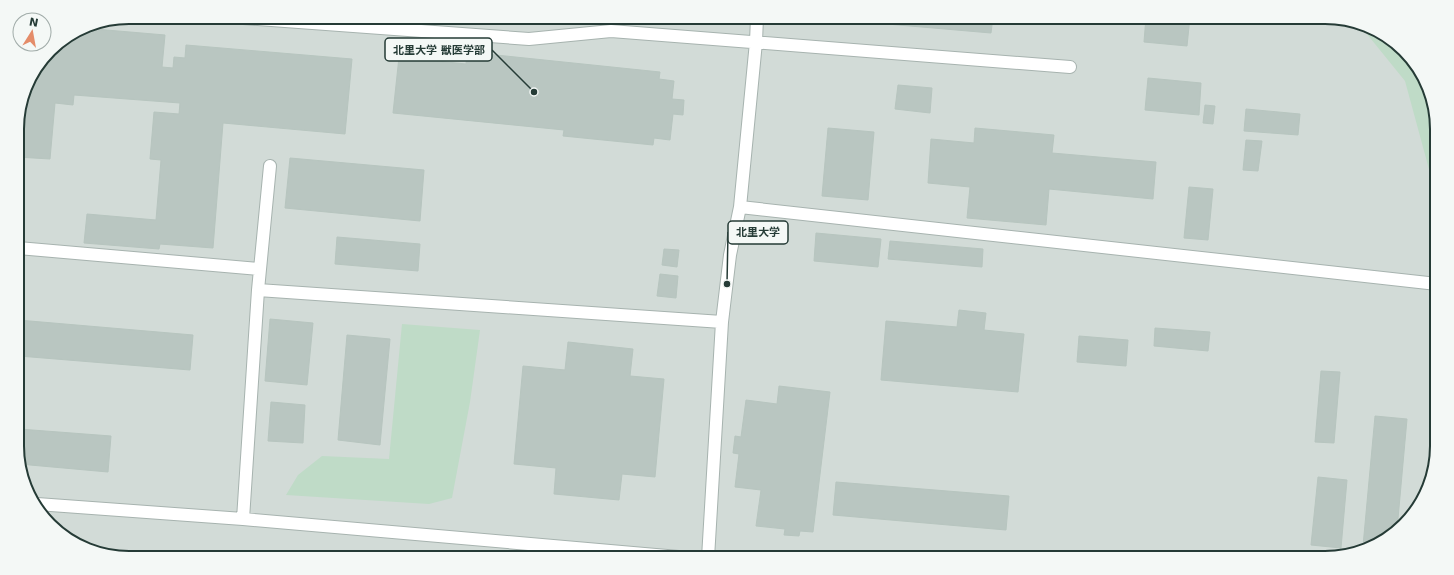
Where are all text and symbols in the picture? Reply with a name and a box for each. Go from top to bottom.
north arrow [12,12,52,52]
text: N [28,15,40,30]
callout: 北里大学 獣医学部 [385,38,492,61]
text: 北里大学 獣医学部 [393,44,485,57]
callout: 北里大学 [728,221,788,244]
text: 北里大学 [736,226,780,239]

